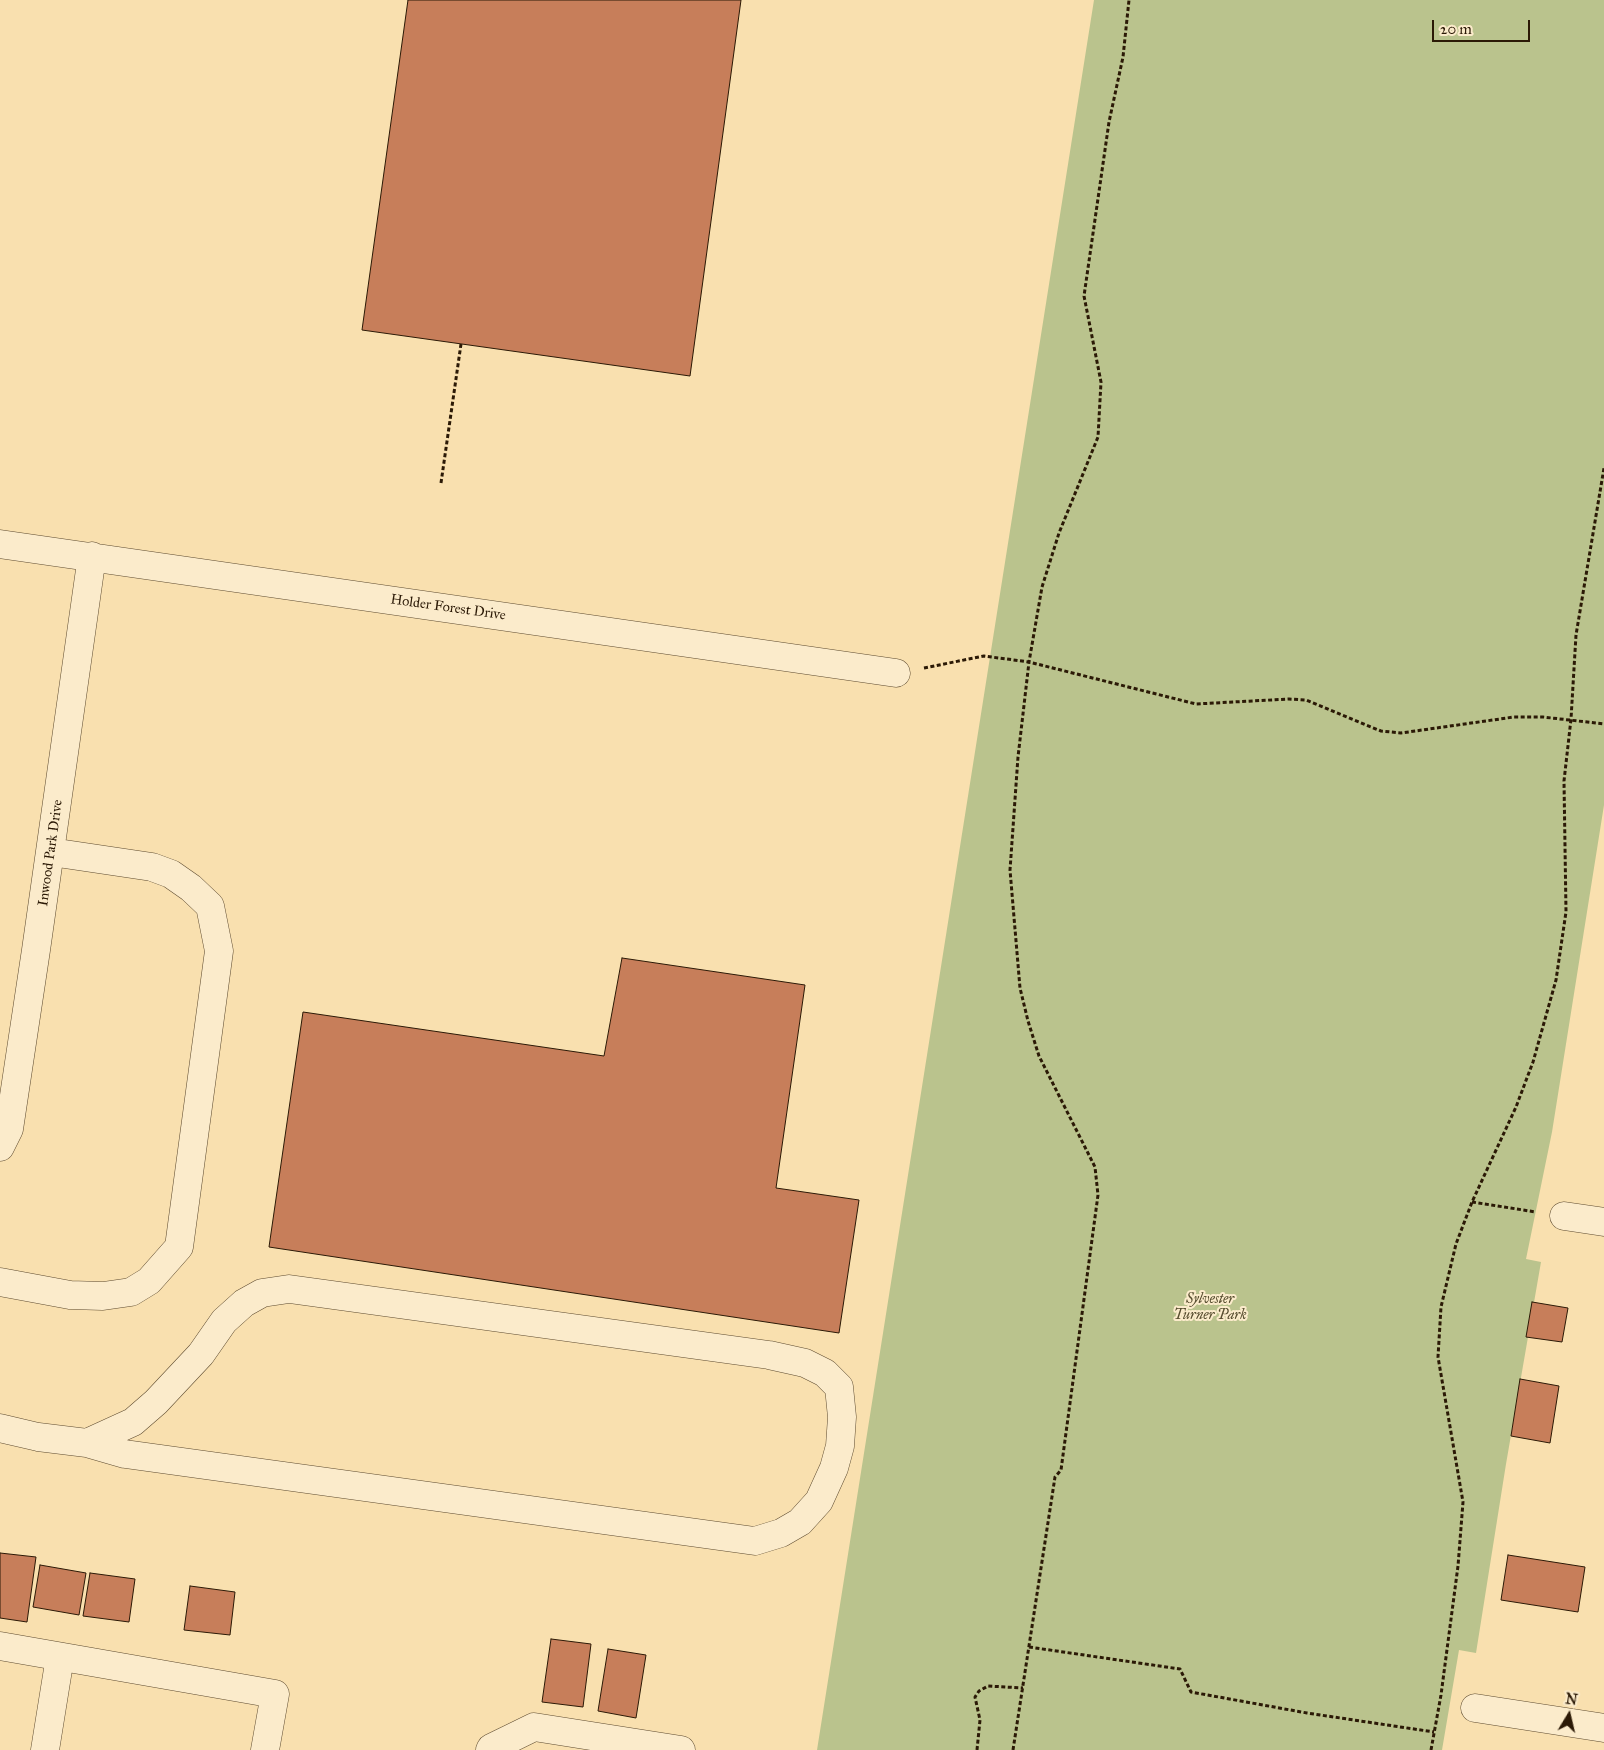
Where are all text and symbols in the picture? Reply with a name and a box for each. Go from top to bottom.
scale bar [1434,10,1532,42]
text: 20 m [1440,20,1472,38]
street label: Holder Forest Drive [389,592,507,624]
street label: Inwood Park Drive [35,799,67,907]
park label: Sylvester Turner Park [1174,1292,1246,1324]
north arrow [1544,1690,1594,1740]
text: N [1564,1690,1579,1709]

